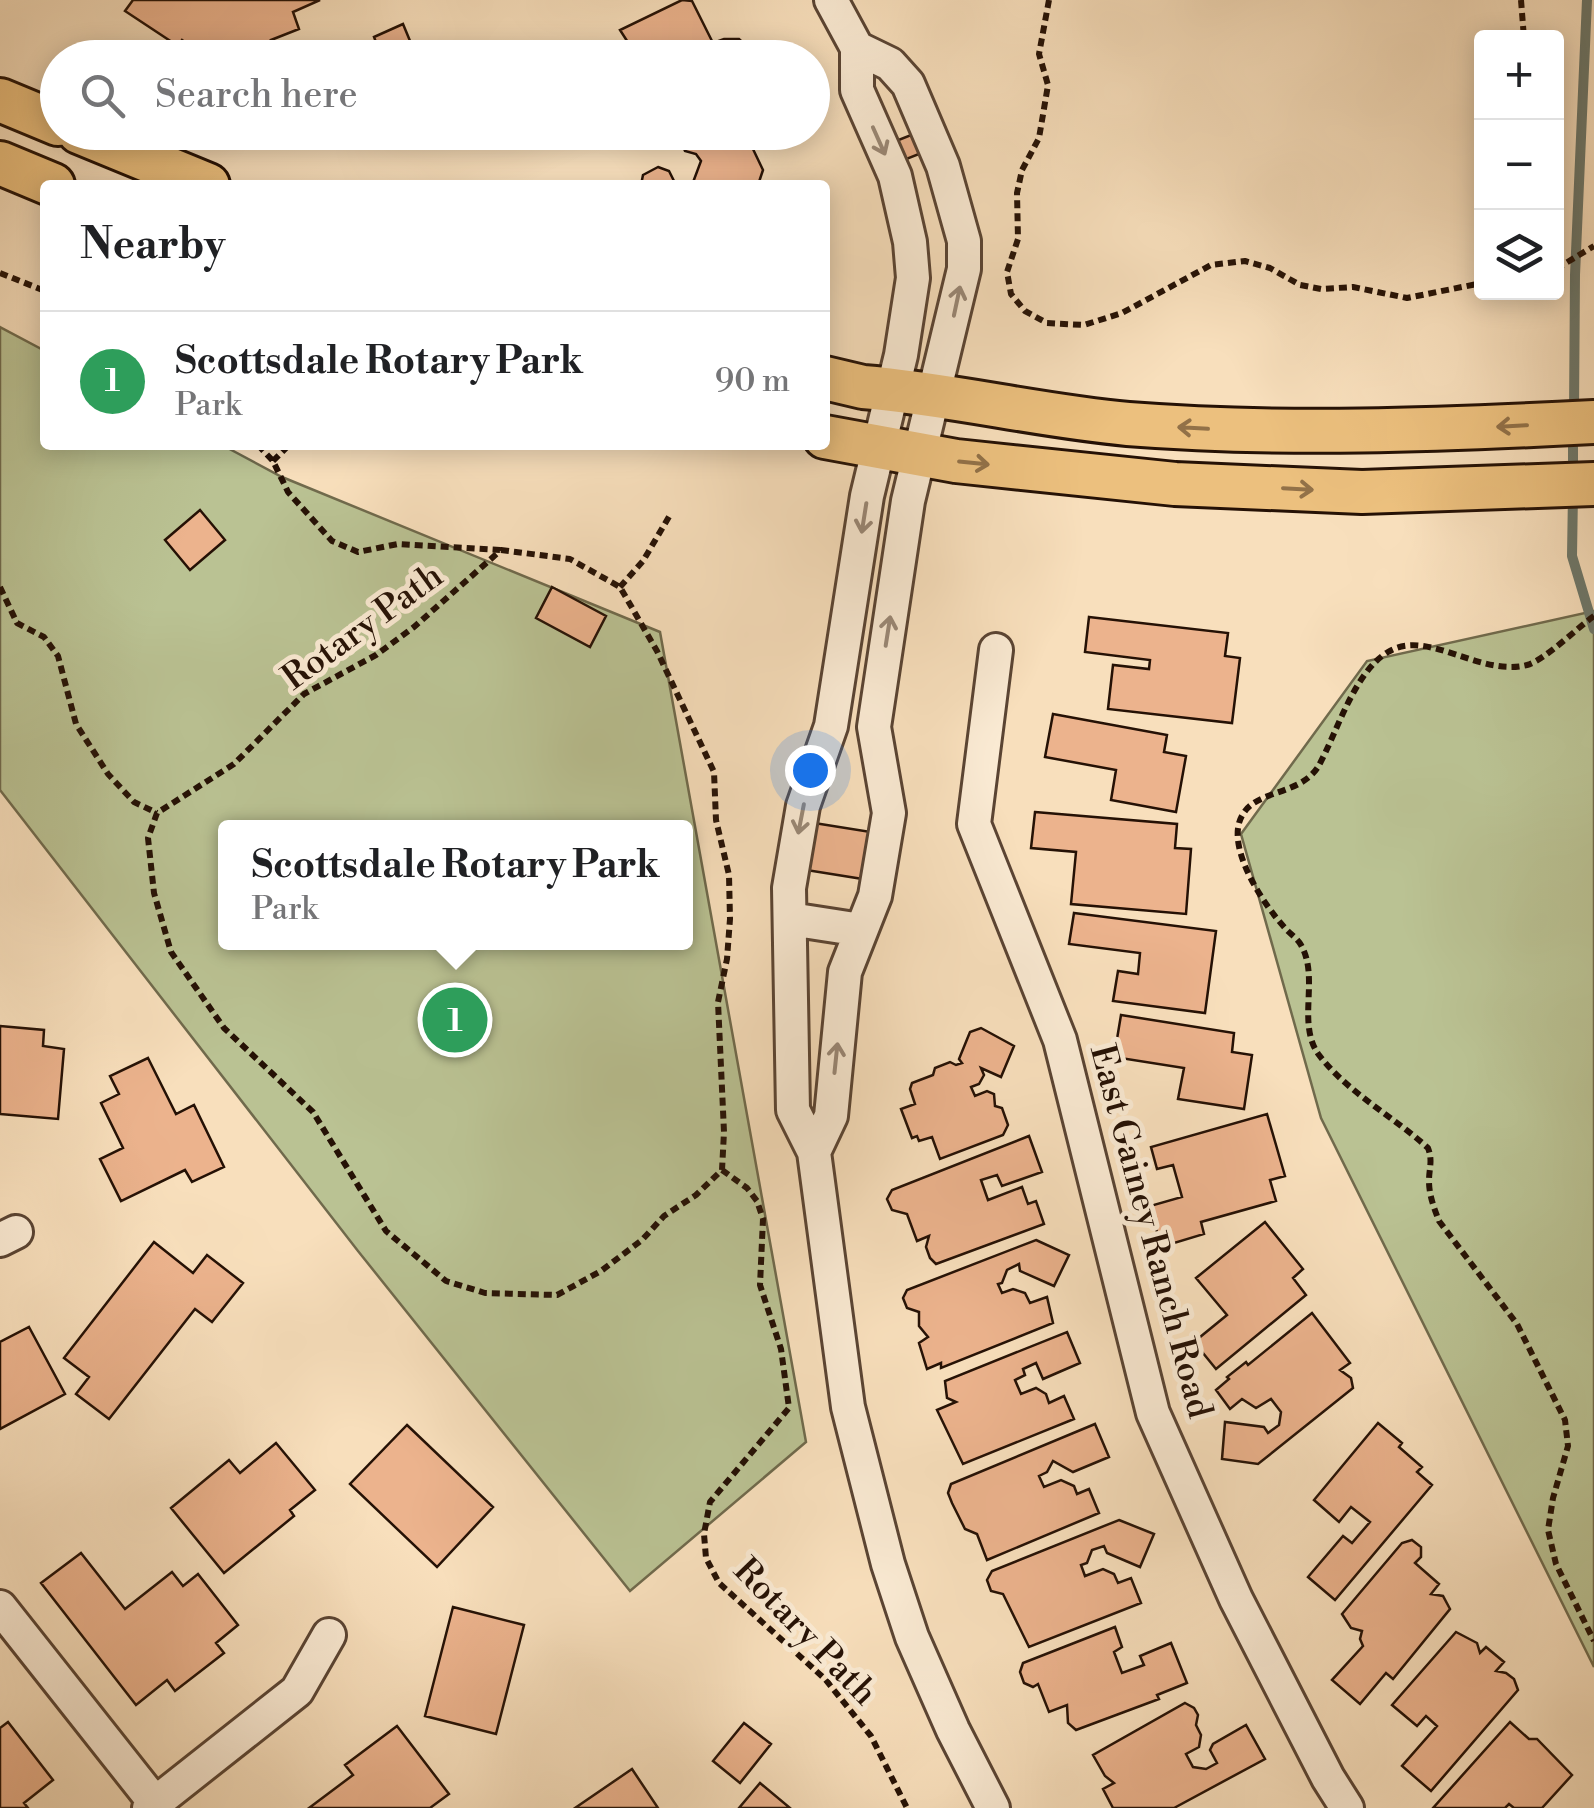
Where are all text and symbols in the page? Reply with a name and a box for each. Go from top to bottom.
map controls [1474,30,1564,300]
button: + [1474,30,1564,120]
search box [40,40,830,150]
icon: search [75,68,130,123]
text: Search here [155,72,358,119]
button: − [1474,120,1564,210]
one-way arrow [871,125,889,156]
button: layers [1474,210,1564,300]
text: Nearby [80,219,225,272]
one-way arrow [949,286,967,318]
text: Scottsdale Rotary Park [175,338,583,385]
text: 1 [105,361,120,401]
text: 90 m [715,361,790,401]
text: Park [175,385,242,425]
one-way arrow [1497,417,1529,436]
one-way arrow [1178,418,1210,437]
one-way arrow [958,454,990,473]
one-way arrow [1282,480,1314,499]
one-way arrow [854,502,872,534]
street label: Rotary Path [274,554,452,700]
one-way arrow [880,615,898,648]
your location [785,745,836,796]
one-way arrow [791,802,810,835]
popup [218,820,693,950]
text: Scottsdale Rotary Park [251,842,660,889]
text: Park [251,889,318,929]
pin: 1 [422,982,488,1058]
street label: East Gainey Ranch Road [1080,1040,1221,1423]
one-way arrow [827,1043,846,1075]
street label: Rotary Path [724,1549,886,1715]

